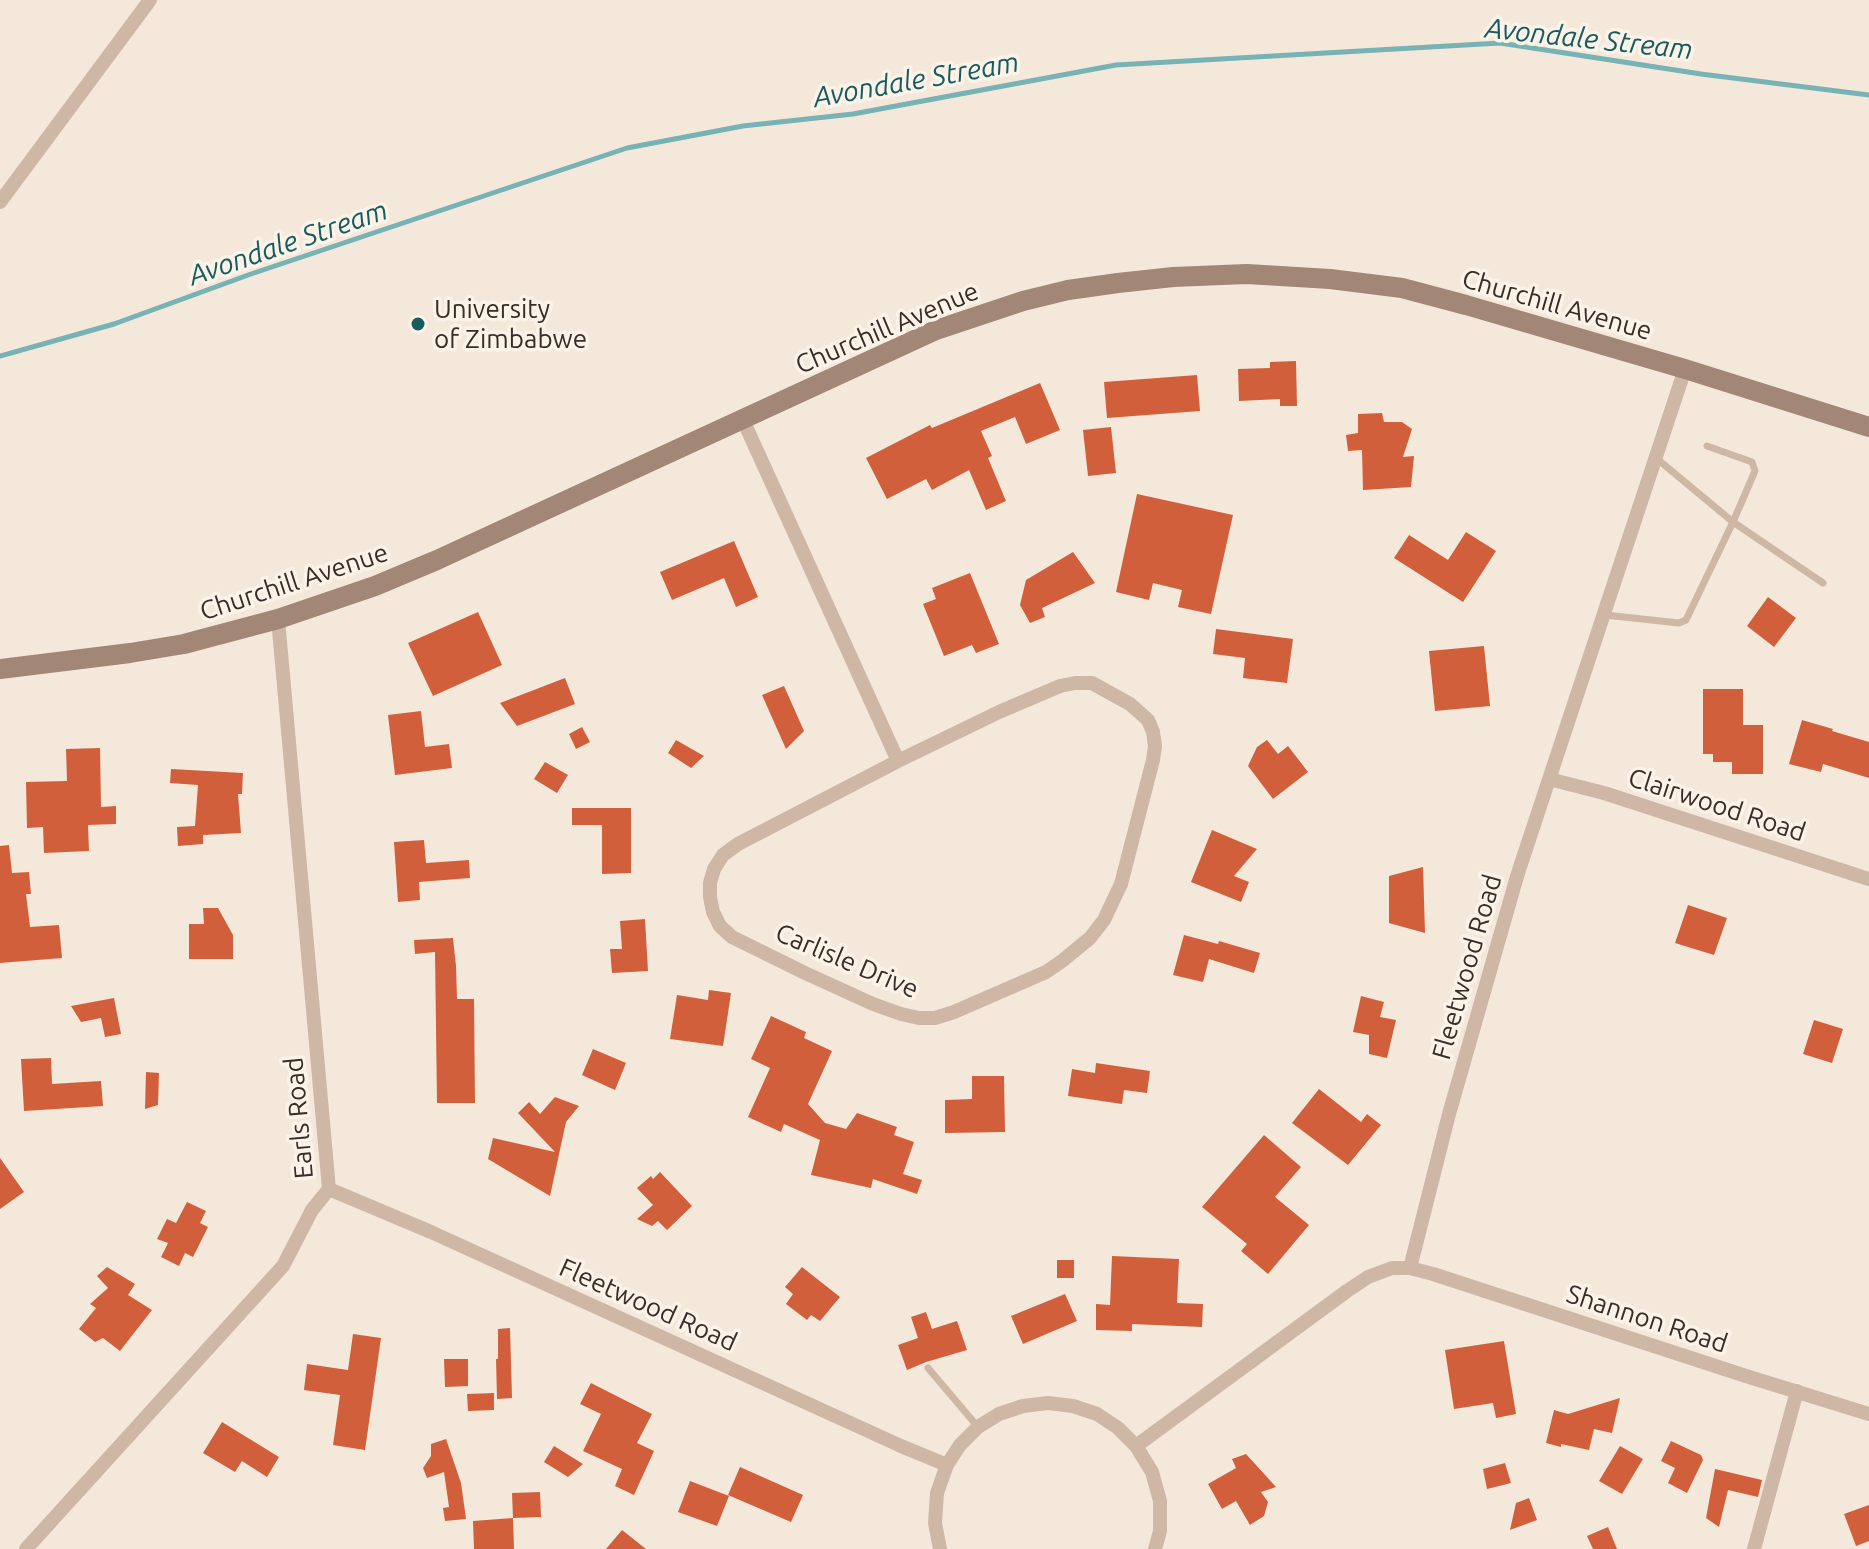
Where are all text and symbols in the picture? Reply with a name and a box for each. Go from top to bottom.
water label: Avondale Stream [1484,11,1694,67]
water label: Avondale Stream [810,45,1022,115]
water label: Avondale Stream [184,193,392,293]
street label: Churchill Avenue [1459,263,1655,347]
street label: Churchill Avenue [791,275,983,381]
place label: University of Zimbabwe [434,293,587,354]
marker: University of Zimbabwe [409,315,427,333]
street label: Churchill Avenue [196,537,392,627]
street label: Clairwood Road [1624,762,1810,848]
street label: Fleetwood Road [1426,871,1508,1063]
street label: Carlisle Drive [771,917,923,1005]
street label: Earls Road [278,1056,320,1180]
street label: Fleetwood Road [554,1252,742,1358]
street label: Shannon Road [1563,1278,1731,1360]

